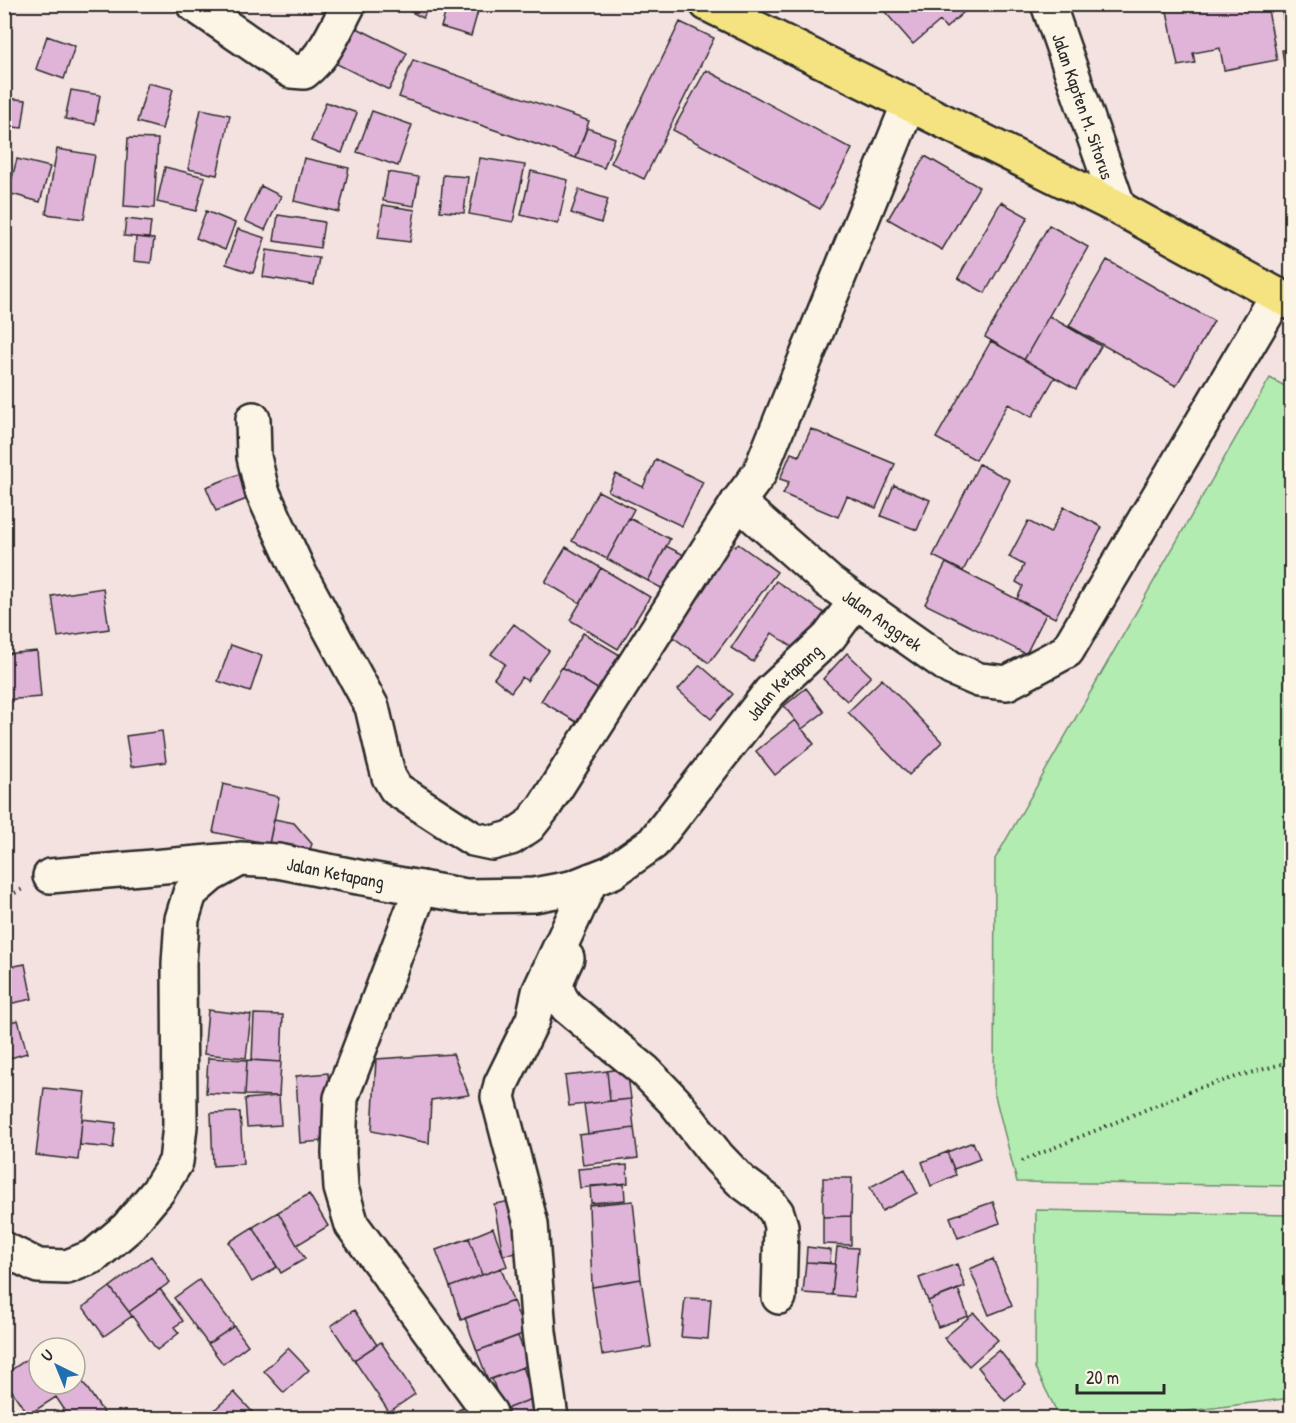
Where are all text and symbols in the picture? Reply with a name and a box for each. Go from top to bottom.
street label: Jalan Kapten M. Sitorus [1046,29,1121,183]
street label: Jalan Anggrek [838,583,928,657]
street label: Jalan Ketapang [740,638,827,726]
street label: Jalan Ketapang [285,851,386,894]
north arrow [27,1336,87,1396]
text: U [36,1344,58,1366]
scale bar [1077,1357,1164,1395]
text: 20 m [1086,1365,1119,1390]

